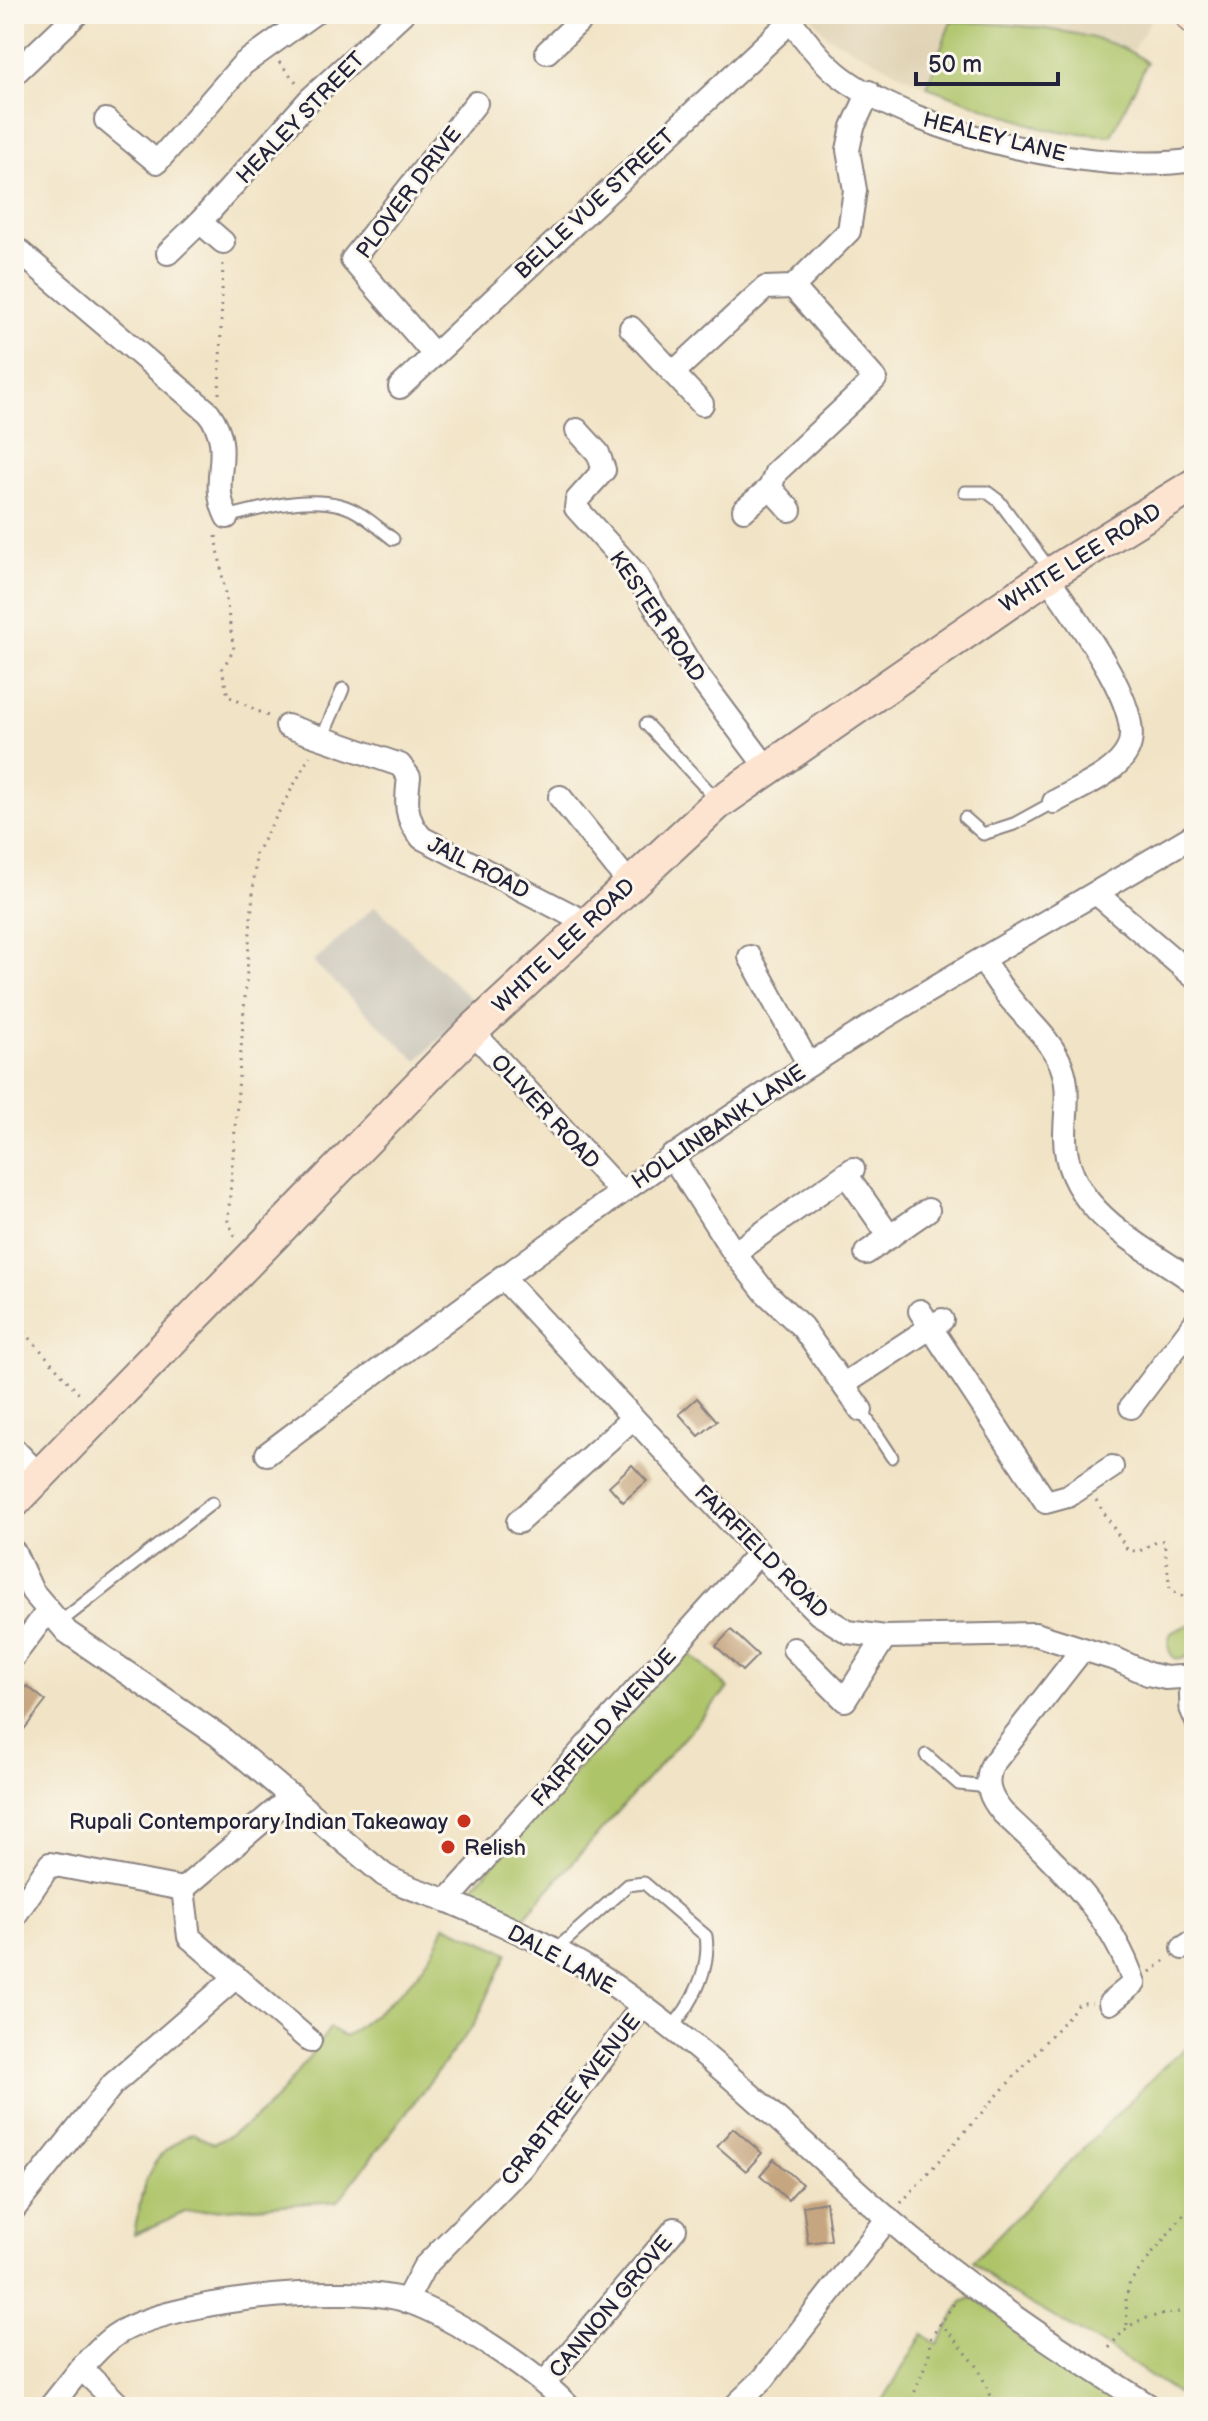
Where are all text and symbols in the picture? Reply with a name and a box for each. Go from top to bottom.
scale bar [916,36,1058,86]
street label: HEALEY STREET [231,46,371,190]
text: 50 m [928,50,982,79]
street label: HEALEY LANE [920,107,1069,168]
street label: PLOVER DRIVE [351,121,468,264]
street label: BELLE VUE STREET [510,123,680,285]
street label: WHITE LEE ROAD [995,498,1167,619]
street label: KESTER ROAD [603,546,710,687]
street label: JAIL ROAD [423,831,534,905]
street label: WHITE LEE ROAD [487,873,641,1019]
street label: OLIVER ROAD [485,1049,605,1175]
street label: HOLLINBANK LANE [627,1059,811,1195]
street label: FAIRFIELD ROAD [688,1479,834,1625]
street label: FAIRFIELD AVENUE [526,1643,682,1813]
place label: Rupali Contemporary Indian Takeaway [69,1809,448,1836]
marker: Rupali Contemporary Indian Takeaway [455,1812,473,1830]
place label: Relish [464,1835,526,1862]
marker: Relish [439,1838,457,1856]
street label: DALE LANE [503,1920,620,2001]
street label: CRABTREE AVENUE [496,2009,647,2191]
street label: CANNON GROVE [544,2230,679,2384]

